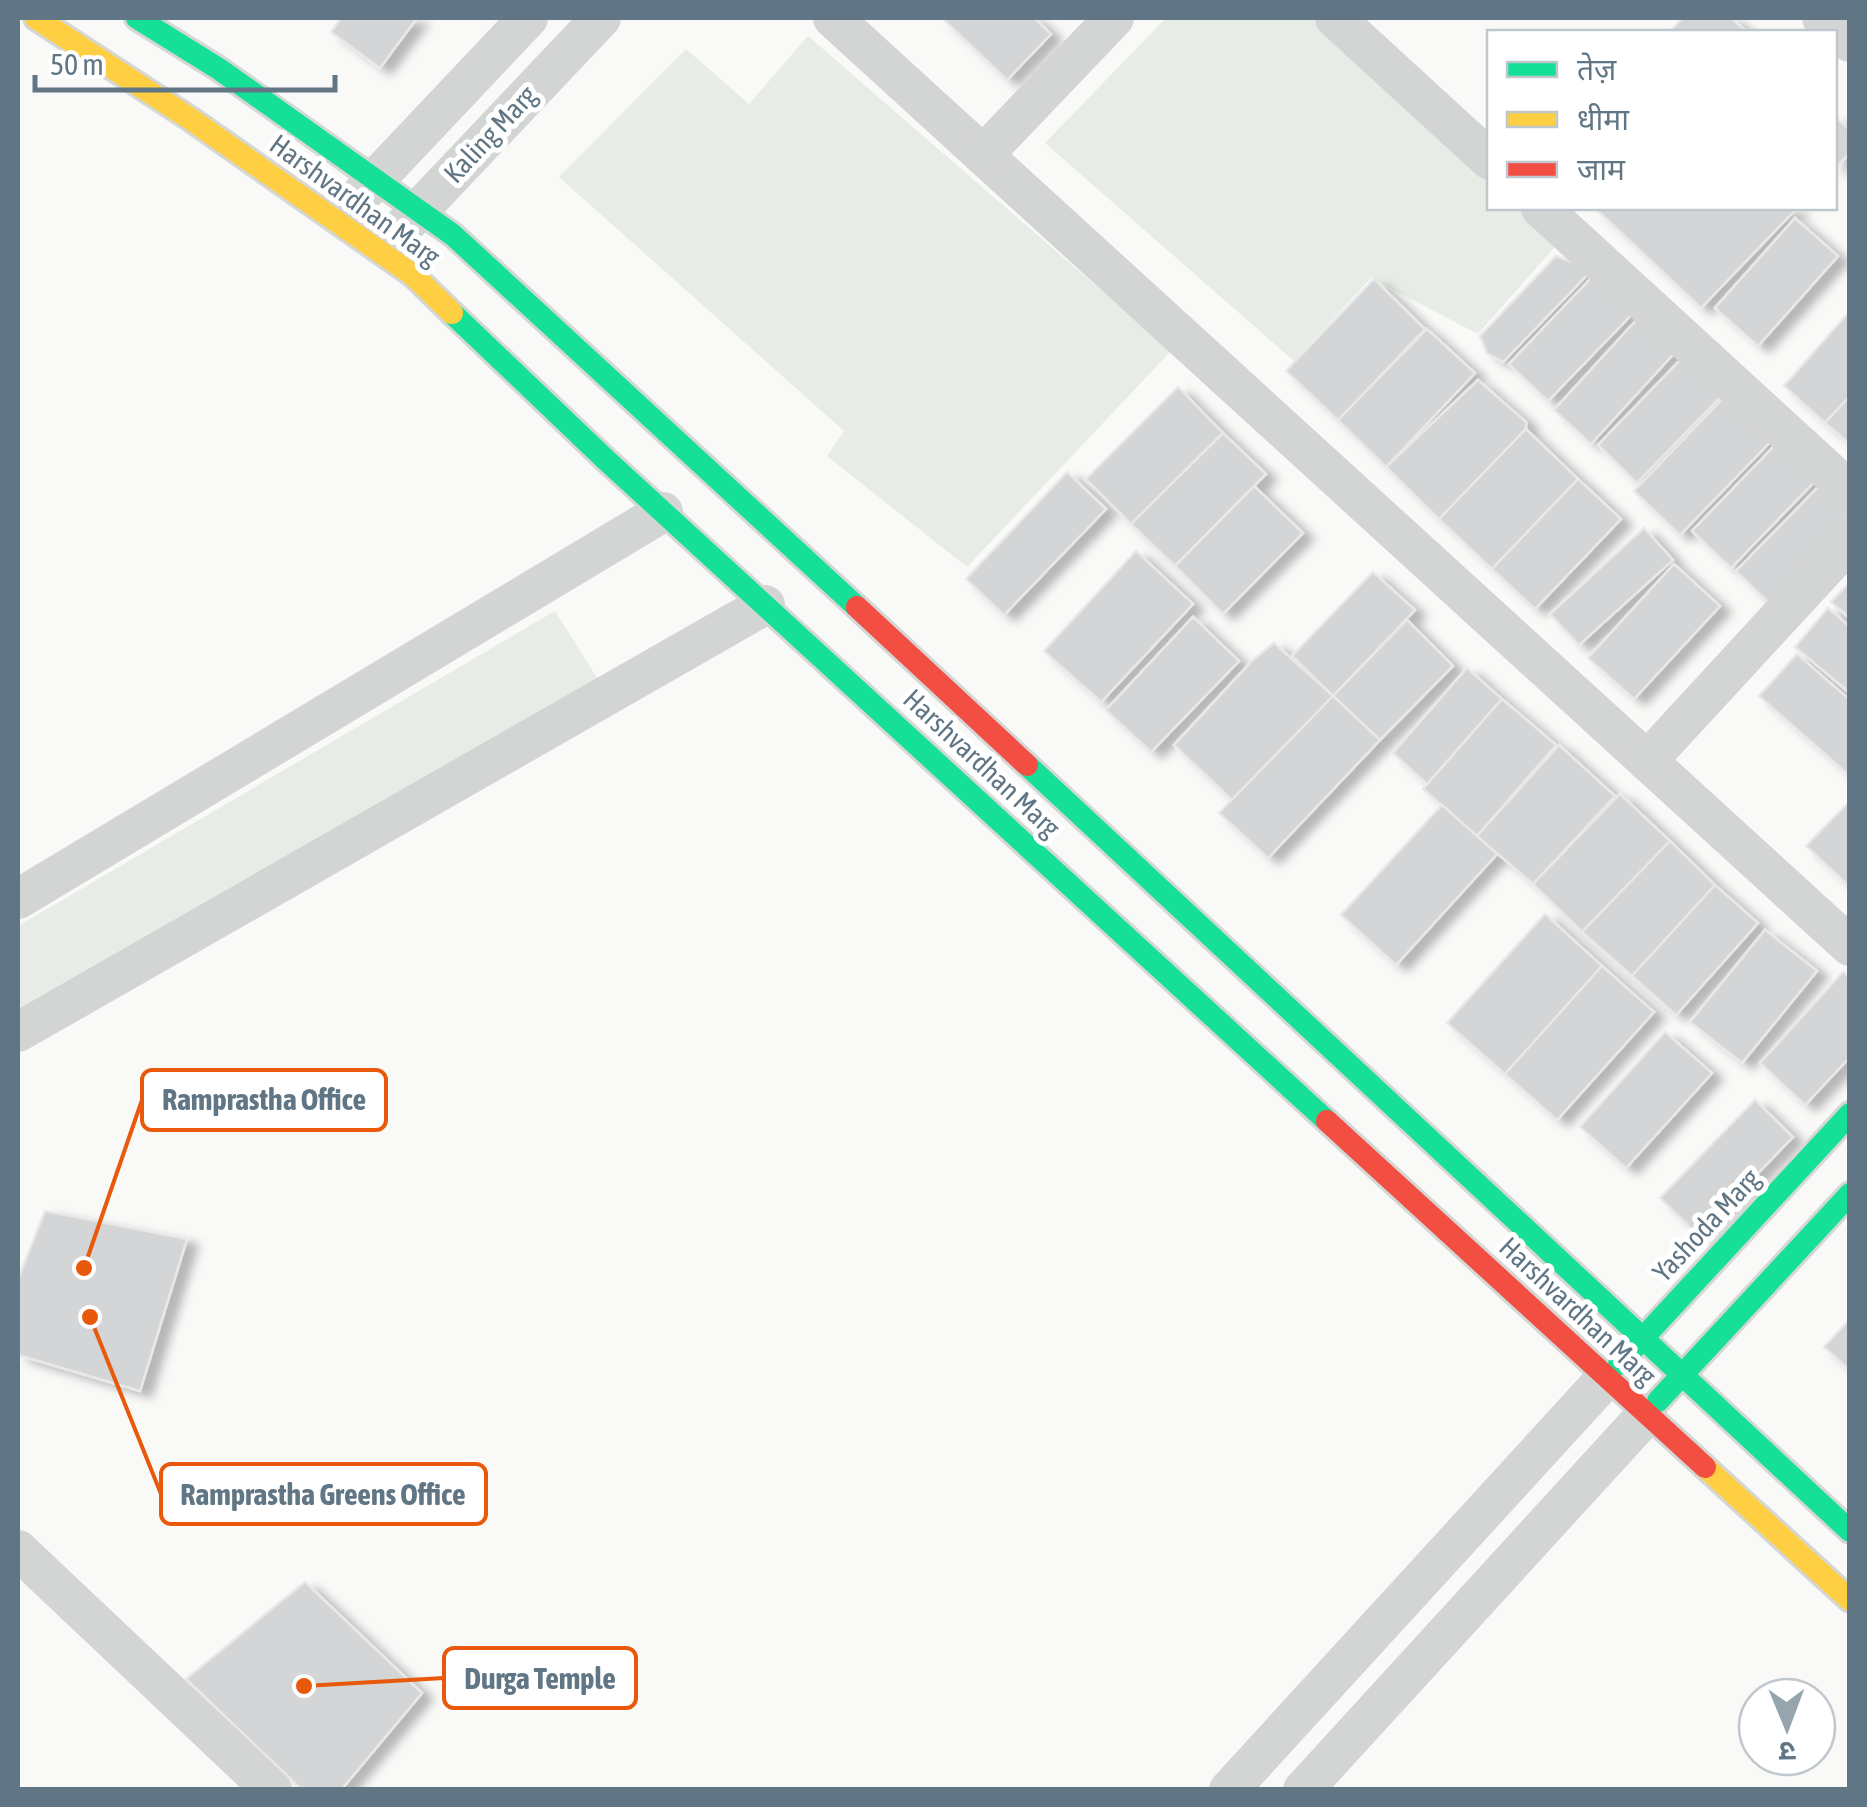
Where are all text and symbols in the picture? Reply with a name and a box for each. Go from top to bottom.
scale bar [35,30,335,92]
legend [1487,30,1837,210]
text: 50 m [50,47,104,81]
text: तेज़ [1577,52,1617,86]
street label: Kaling Marg [437,79,543,189]
text: धीमा [1577,102,1630,136]
street label: Harshvardhan Marg [264,128,446,272]
text: जाम [1577,152,1626,186]
street label: Harshvardhan Marg [897,682,1067,844]
callout: Ramprastha Office [142,1070,386,1130]
text: Ramprastha Office [162,1082,366,1116]
street label: Yashoda Marg [1646,1162,1766,1288]
street label: Harshvardhan Marg [1493,1230,1663,1392]
callout: Ramprastha Greens Office [161,1464,486,1524]
text: Ramprastha Greens Office [180,1477,466,1511]
callout: Durga Temple [444,1648,636,1708]
text: Durga Temple [464,1661,616,1695]
north arrow [1737,1677,1837,1777]
text: उ [1778,1736,1796,1768]

